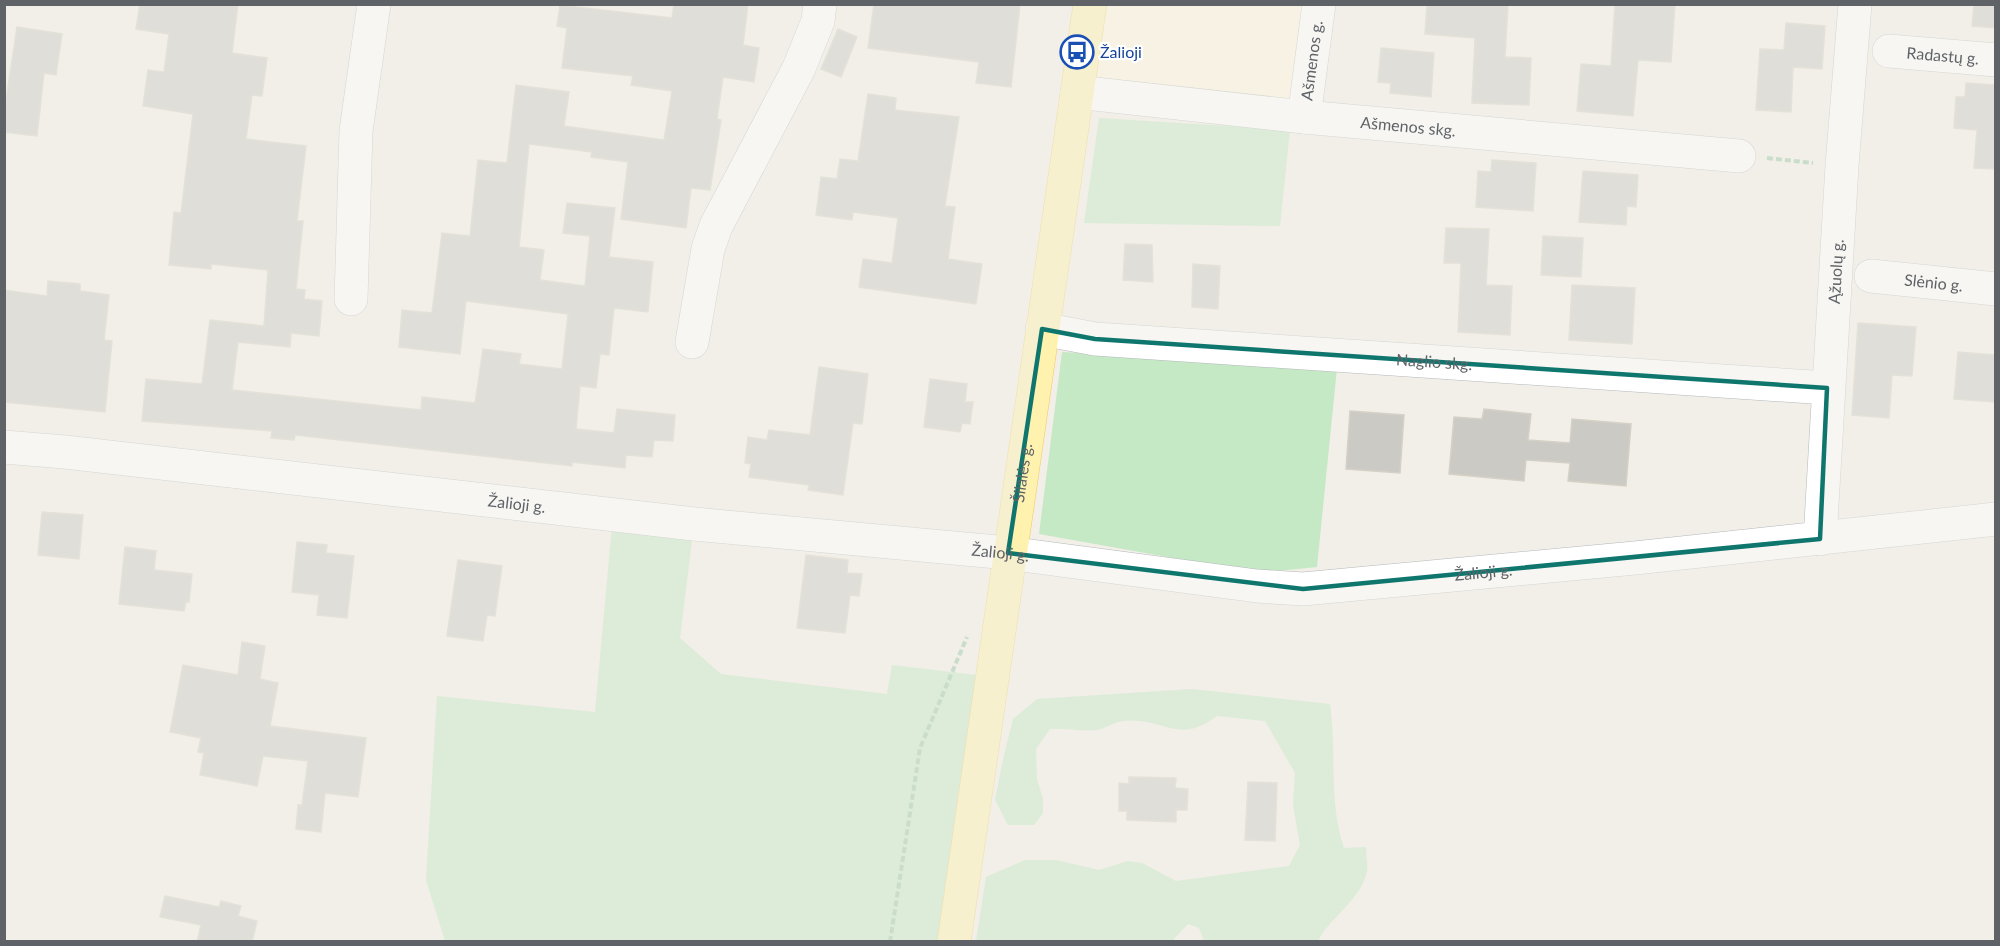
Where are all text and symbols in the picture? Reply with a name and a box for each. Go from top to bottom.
street label: Ašmenos g. [1296,19,1326,102]
bus stop icon: Žalioji [1059,34,1095,70]
place label: Žalioji [1100,42,1142,61]
street label: Radastų g. [1906,43,1980,68]
street label: Ašmenos skg. [1360,112,1457,140]
street label: Ąžuolų g. [1824,238,1847,304]
street label: Slėnio g. [1903,270,1964,295]
street label: Naglio skg. [1396,349,1473,373]
street label: Šilalės g. [1008,442,1035,504]
street label: Žalioji g. [487,490,547,516]
street label: Žalioji g. [971,540,1031,565]
street label: Žalioji g. [1453,560,1513,584]

